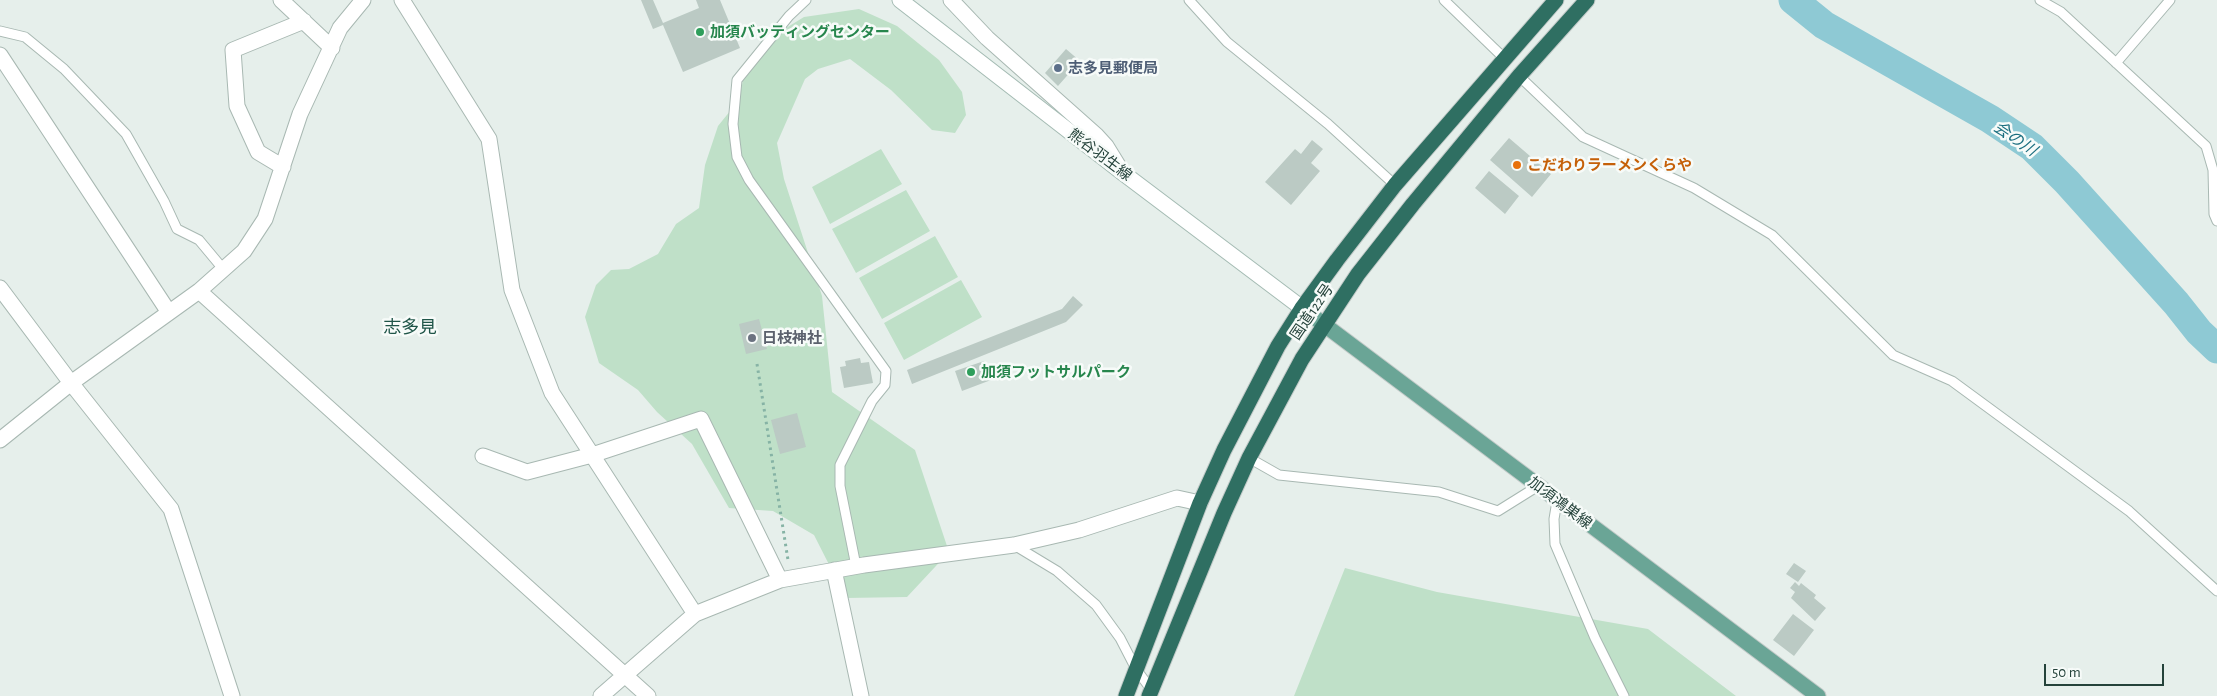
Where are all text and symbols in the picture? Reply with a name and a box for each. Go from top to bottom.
place label: 加須バッティングセンター [710,23,890,41]
marker: 加須バッティングセンター [694,26,706,38]
place label: 志多見郵便局 [1068,59,1158,77]
marker: 志多見郵便局 [1052,62,1064,74]
water label: 会の川 [1990,118,2040,160]
street label: 熊谷羽生線 [1065,125,1135,185]
place label: こだわりラーメンくらや [1527,156,1692,174]
marker: こだわりラーメンくらや [1511,159,1523,171]
street label: 国道122号 [1287,281,1337,343]
district label: 志多見 [383,317,437,339]
place label: 日枝神社 [762,329,822,347]
marker: 日枝神社 [746,332,758,344]
place label: 加須フットサルパーク [981,363,1131,381]
marker: 加須フットサルパーク [965,366,977,378]
street label: 加須鴻巣線 [1525,473,1595,533]
scale bar [2047,654,2167,686]
text: 50 m [2052,665,2081,680]

